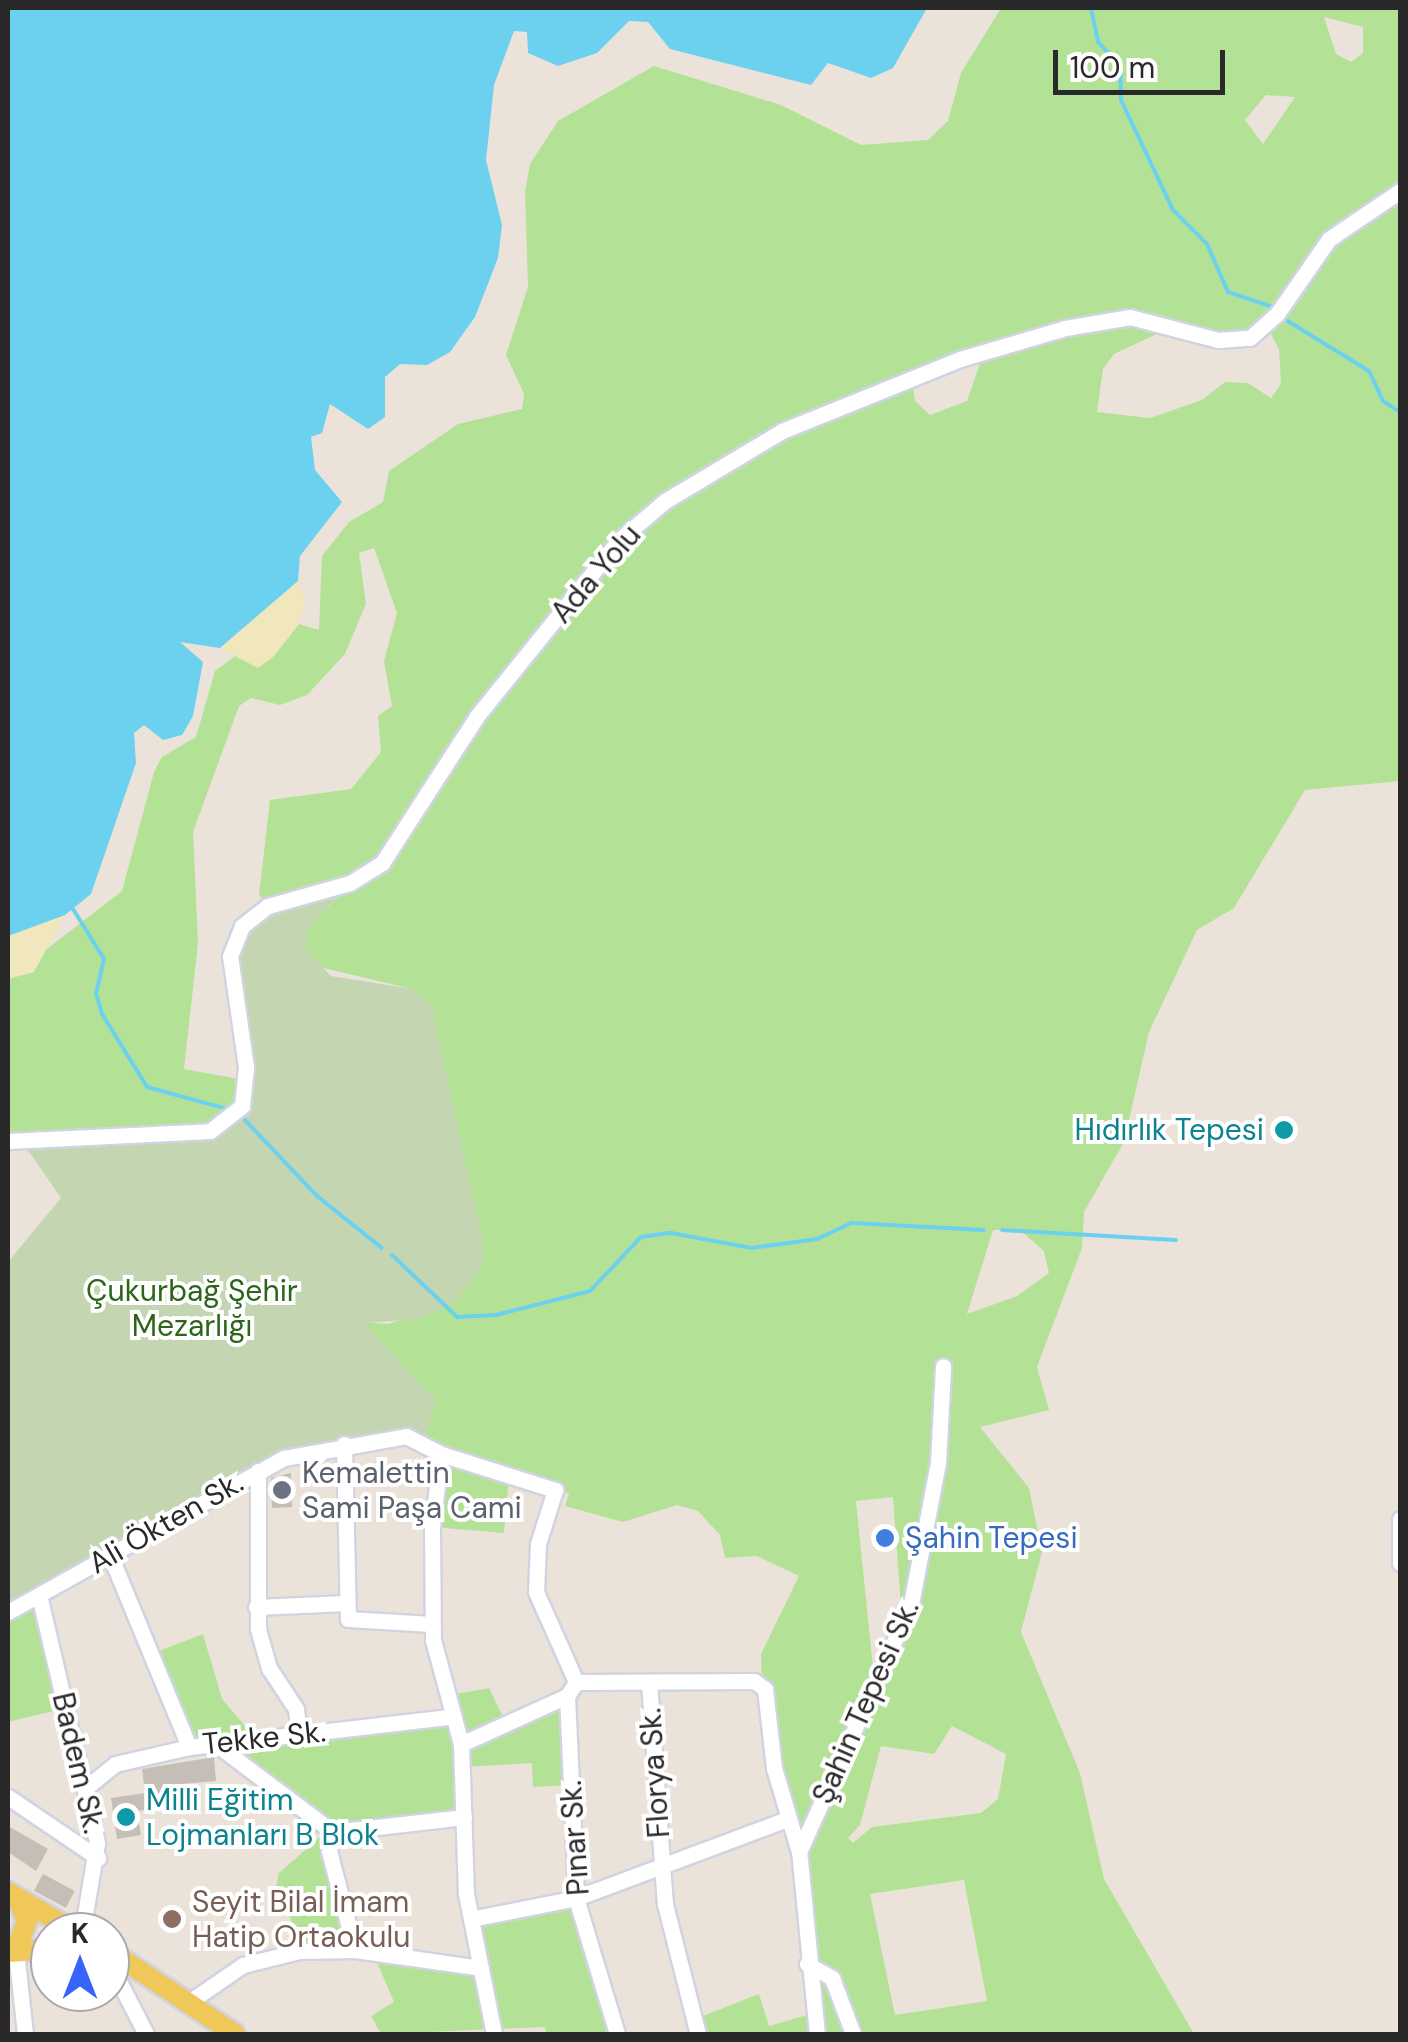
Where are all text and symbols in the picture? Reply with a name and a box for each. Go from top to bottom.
scale bar [1058,30,1230,92]
text: 100 m [1070,48,1155,87]
street label: Ada Yolu [543,517,649,631]
place label: Hıdırlık Tepesi [1075,1112,1264,1148]
marker: Hıdırlık Tepesi [1273,1119,1295,1141]
park label: Çukurbağ Şehir Mezarlığı [86,1273,298,1344]
place label: Kemalettin Sami Paşa Cami [302,1455,522,1526]
street label: Ali Ökten Sk. [82,1464,250,1582]
marker: Kemalettin Sami Paşa Cami [271,1479,293,1501]
place label: Şahin Tepesi [905,1520,1078,1556]
marker: Şahin Tepesi [874,1527,896,1549]
street label: Şahin Tepesi Sk. [805,1595,927,1809]
street label: Badem Sk. [44,1689,112,1837]
street label: Florya Sk. [633,1707,677,1839]
street label: Tekke Sk. [201,1714,327,1762]
street label: Pınar Sk. [553,1779,597,1897]
place label: Milli Eğitim Lojmanları B Blok [146,1782,379,1852]
marker: Milli Eğitim Lojmanları B Blok [115,1806,137,1828]
place label: Seyit Bilal İmam Hatip Ortaokulu [192,1884,410,1954]
marker: Seyit Bilal İmam Hatip Ortaokulu [161,1908,183,1930]
north arrow [30,1912,130,2012]
text: K [71,1915,89,1952]

